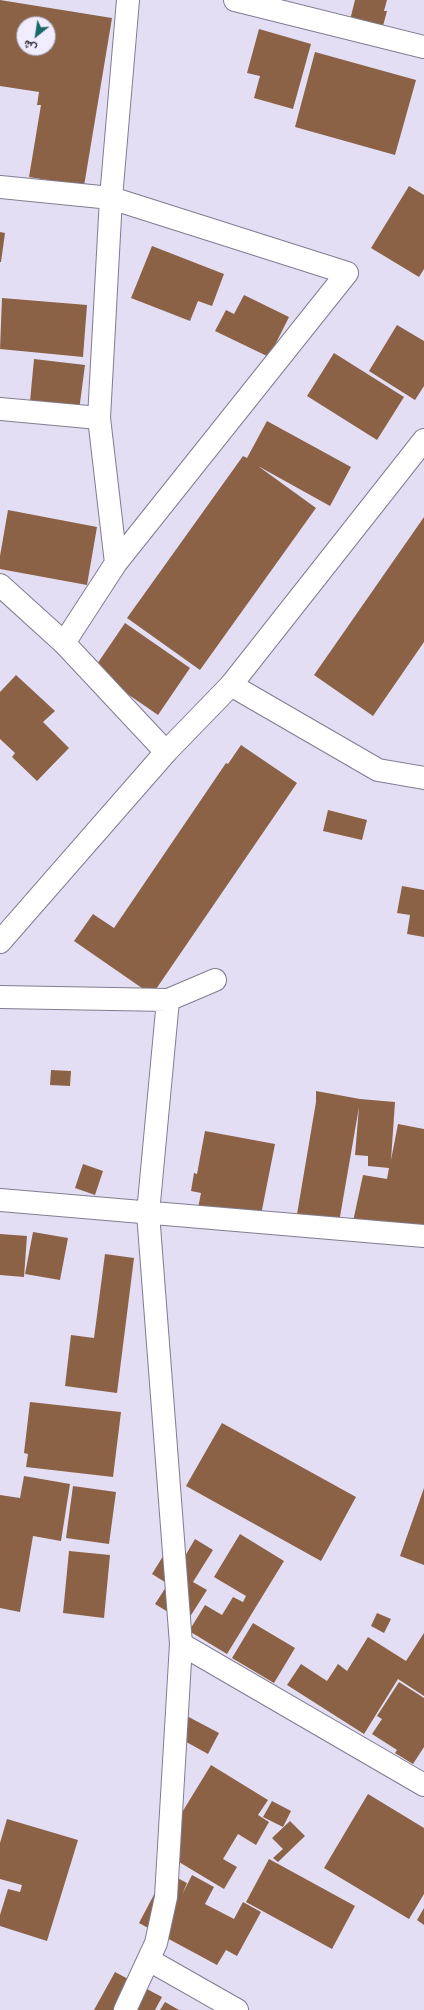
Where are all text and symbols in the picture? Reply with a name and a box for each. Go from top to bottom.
north arrow [16,16,56,56]
text: ش [21,37,39,55]

